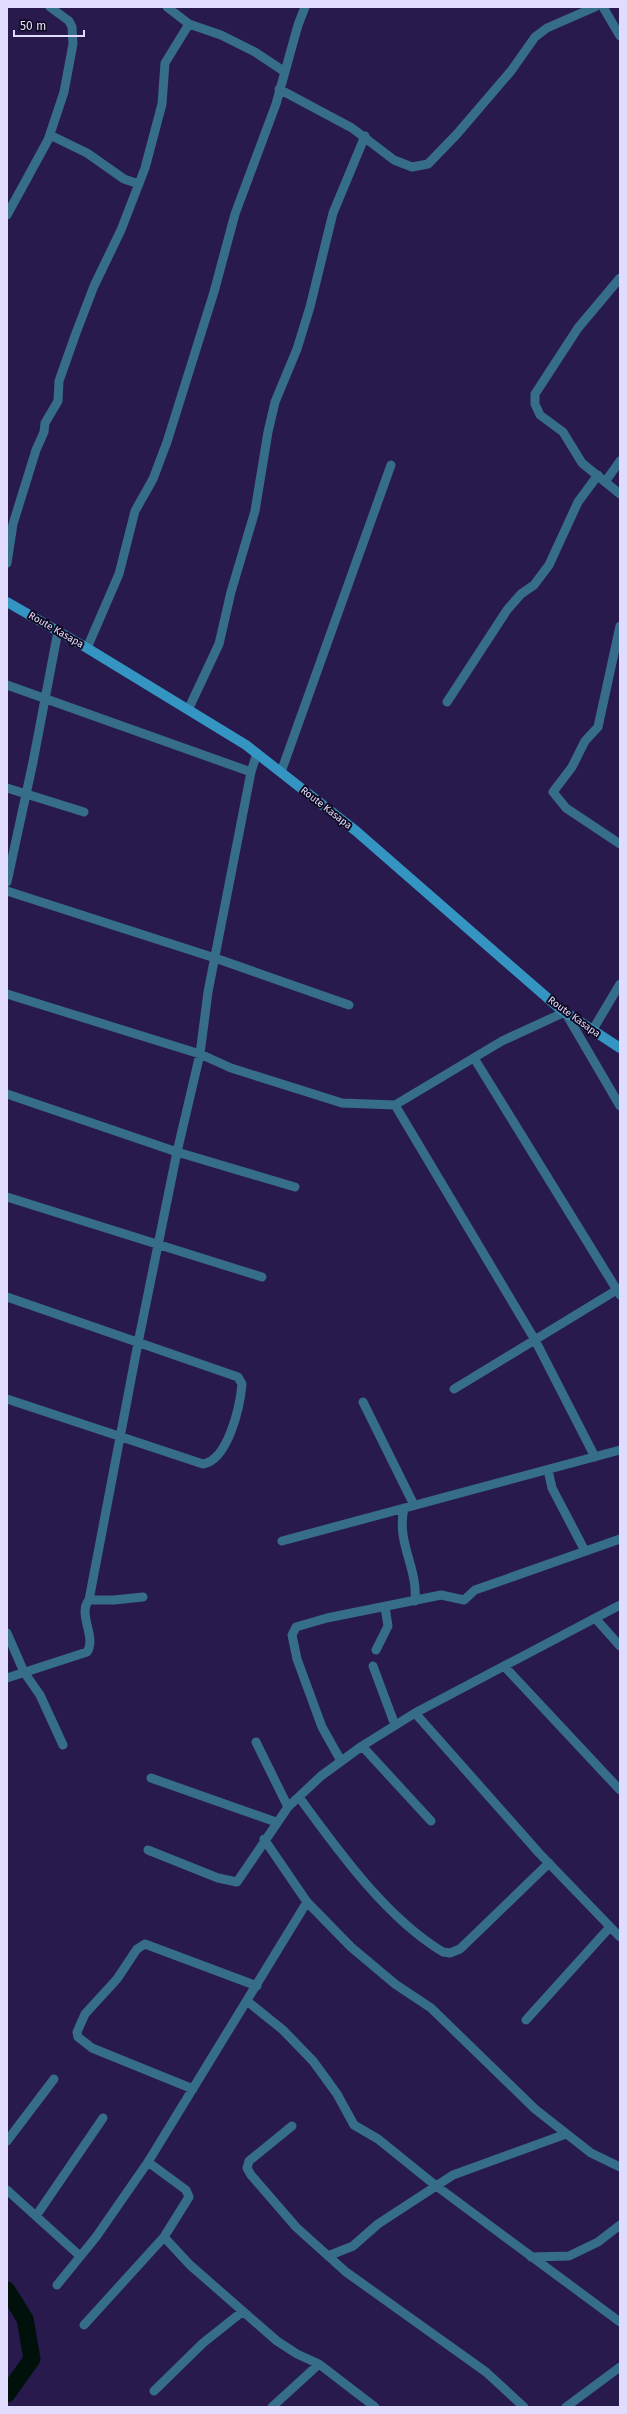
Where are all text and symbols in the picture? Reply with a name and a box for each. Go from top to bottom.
scale bar [14,12,84,38]
text: 50 m [20,19,46,33]
street label: Route Kasapa [26,609,86,651]
street label: Route Kasapa [298,784,354,832]
street label: Route Kasapa [546,994,602,1040]

